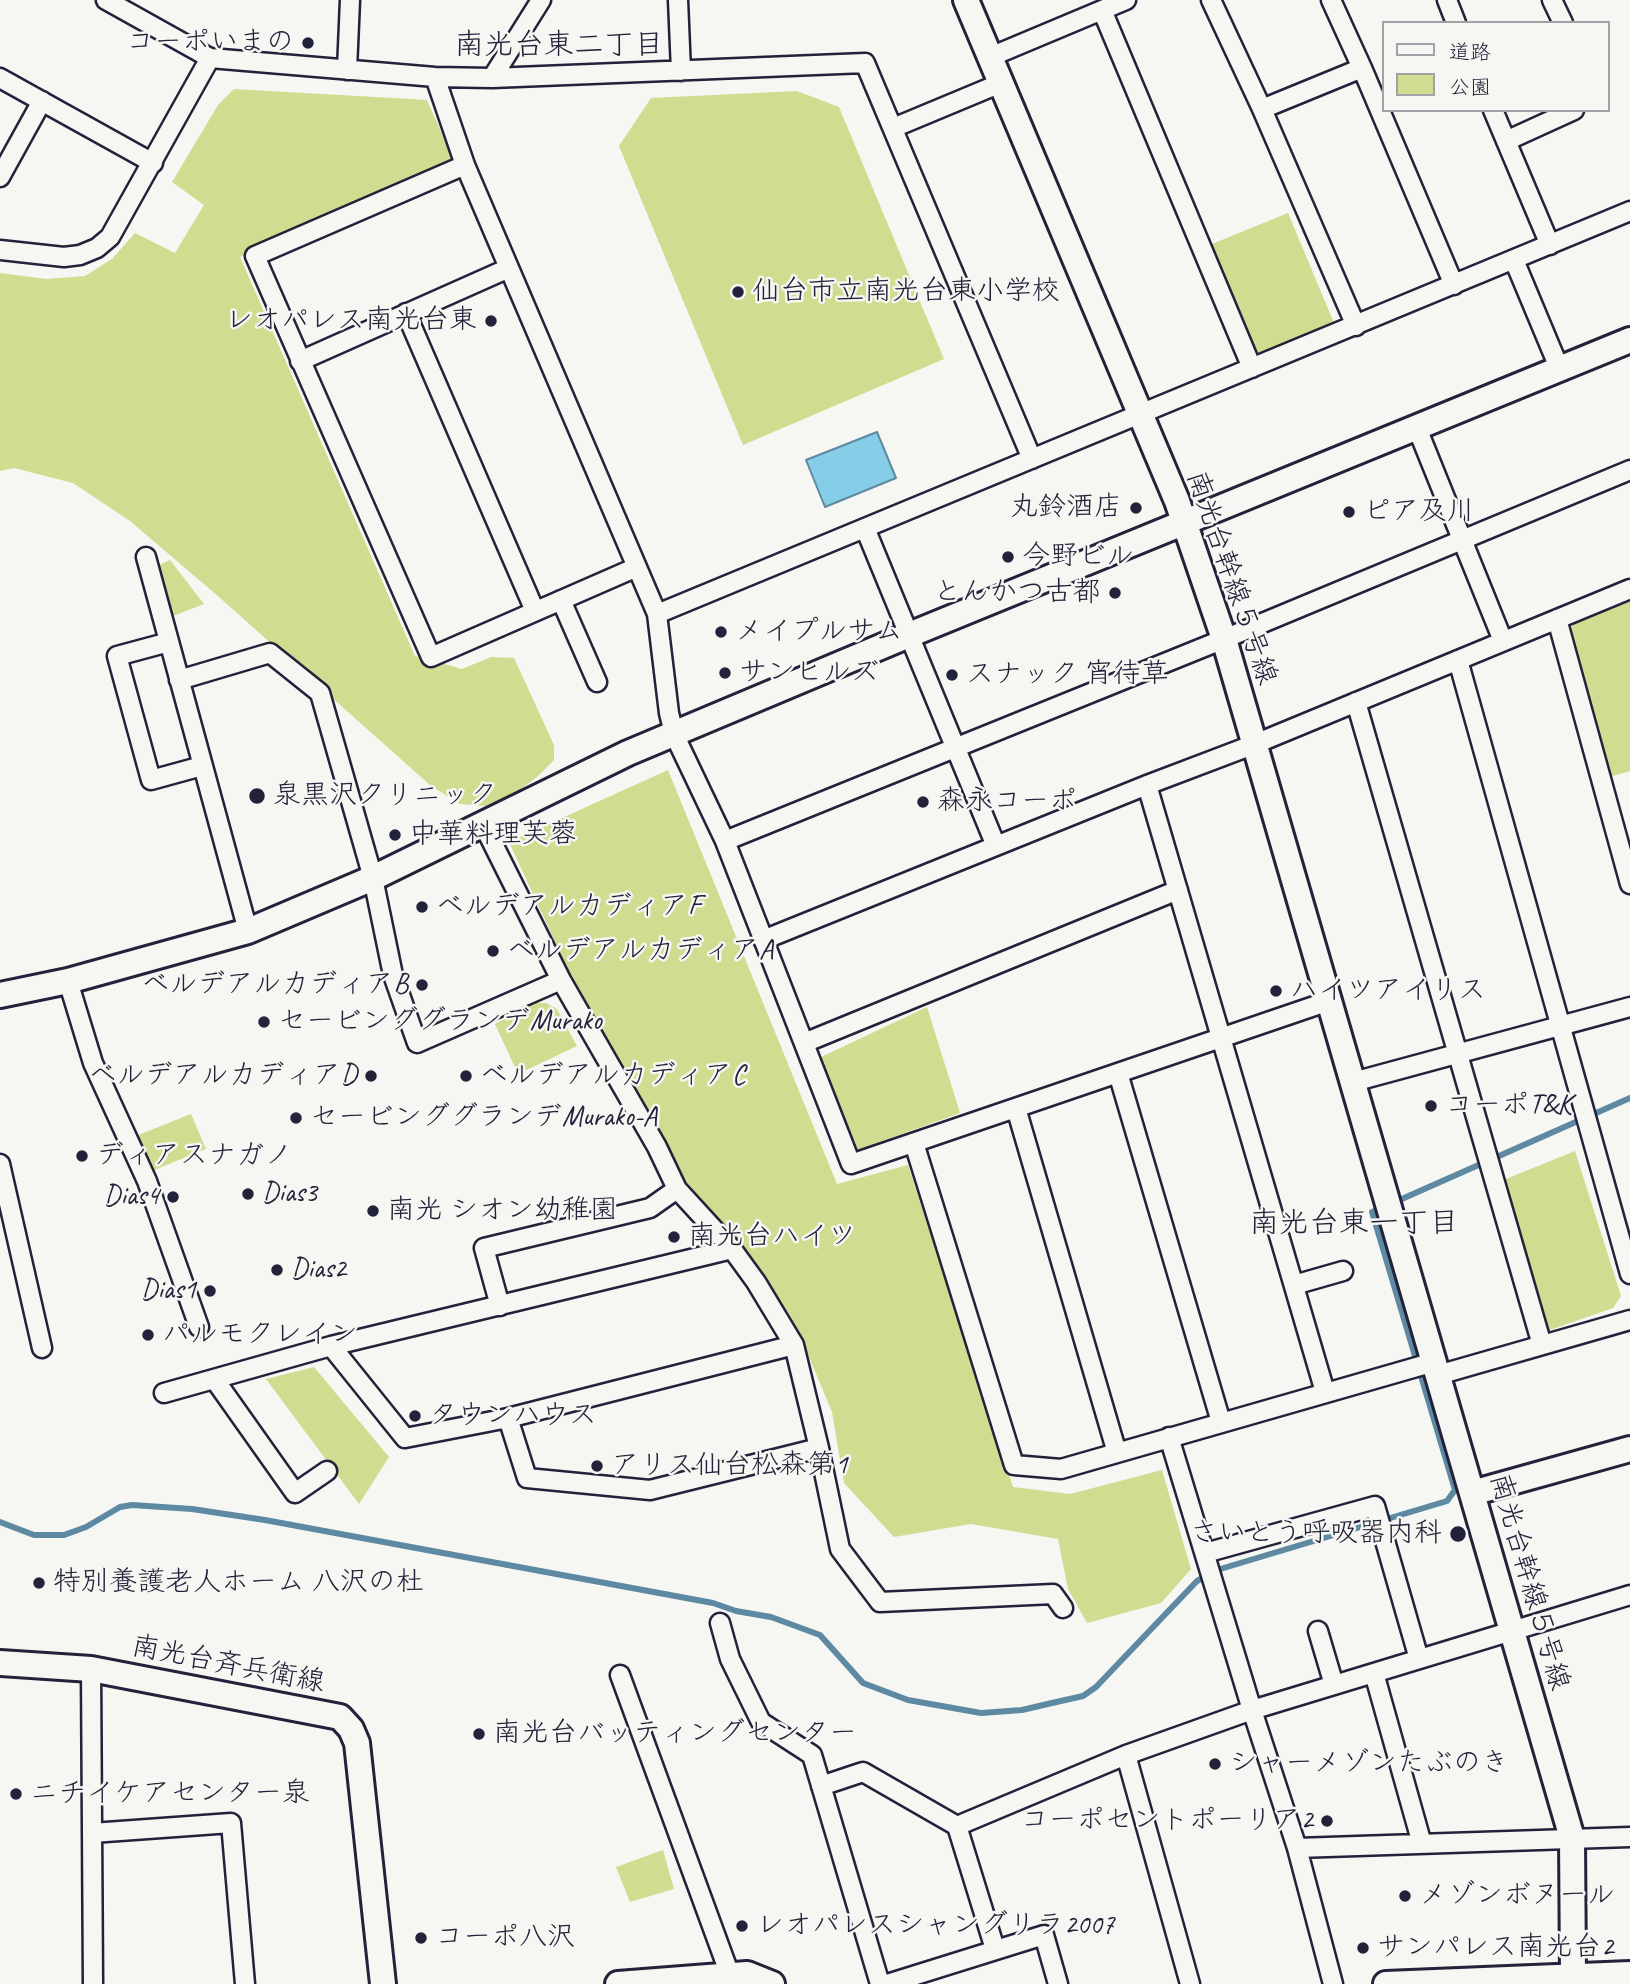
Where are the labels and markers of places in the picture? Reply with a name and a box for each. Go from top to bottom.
place label: コーポいまの [126,26,294,60]
marker: コーポいまの [300,35,316,51]
place label: 仙台市立南光台東小学校 [752,275,1060,309]
marker: 仙台市立南光台東小学校 [730,284,746,300]
place label: レオパレス南光台東 [225,304,477,338]
marker: レオパレス南光台東 [483,313,499,329]
place label: 丸鈴酒店 [1010,491,1122,525]
place label: ピア及川 [1363,495,1475,529]
marker: 丸鈴酒店 [1128,500,1144,516]
marker: ピア及川 [1341,504,1357,520]
place label: 今野ビル [1022,540,1134,574]
marker: 今野ビル [1000,549,1016,565]
place label: とんかつ古都 [933,576,1101,610]
marker: とんかつ古都 [1107,585,1123,601]
place label: メイプルサム [735,615,903,649]
marker: メイプルサム [713,624,729,640]
place label: サンヒルズ [739,656,879,690]
place label: スナック 宵待草 [966,658,1169,692]
marker: サンヒルズ [717,665,733,681]
marker: スナック 宵待草 [944,667,960,683]
place label: 泉黒沢クリニック [273,779,497,813]
place label: 森永コーポ [937,785,1077,819]
marker: 泉黒沢クリニック [247,786,267,806]
marker: 森永コーポ [915,794,931,810]
place label: 中華料理芙蓉 [409,818,577,852]
marker: 中華料理芙蓉 [387,827,403,843]
place label: ベルデアルカディアF [436,890,701,924]
marker: ベルデアルカディアF [414,899,430,915]
place label: ベルデアルカディアA [507,934,773,968]
marker: ベルデアルカディアA [485,943,501,959]
place label: ベルデアルカディアB [141,968,408,1002]
place label: ハイツアイリス [1290,974,1486,1008]
marker: ベルデアルカディアB [414,977,430,993]
marker: ハイツアイリス [1268,983,1284,999]
place label: セービンググランデMurako [278,1005,602,1039]
marker: セービンググランデMurako [256,1014,272,1030]
place label: ベルデアルカディアD [89,1059,357,1093]
place label: ベルデアルカディアC [480,1059,745,1093]
marker: ベルデアルカディアD [363,1068,379,1084]
marker: ベルデアルカディアC [458,1068,474,1084]
place label: コーポT&K [1445,1089,1572,1123]
marker: コーポT&K [1423,1098,1439,1114]
place label: セービンググランデMurako-A [310,1101,657,1135]
marker: セービンググランデMurako-A [288,1110,304,1126]
place label: ディアスナガノ [96,1139,292,1173]
marker: ディアスナガノ [74,1148,90,1164]
place label: Dias3 [262,1177,317,1211]
place label: Dias4 [104,1180,159,1214]
marker: Dias3 [240,1186,256,1202]
marker: Dias4 [165,1189,181,1205]
place label: 南光 シオン幼稚園 [387,1194,618,1228]
marker: 南光 シオン幼稚園 [365,1203,381,1219]
place label: 南光台ハイツ [688,1220,856,1254]
marker: 南光台ハイツ [666,1229,682,1245]
place label: Dias2 [291,1253,346,1287]
marker: Dias2 [269,1262,285,1278]
place label: Dias1 [141,1274,196,1308]
marker: Dias1 [202,1283,218,1299]
place label: パルモクレイン [162,1318,358,1352]
marker: パルモクレイン [140,1327,156,1343]
place label: タウンハウス [429,1399,597,1433]
marker: タウンハウス [407,1408,423,1424]
place label: アリス仙台松森第1 [611,1449,848,1483]
marker: アリス仙台松森第1 [589,1458,605,1474]
place label: さいとう呼吸器内科 [1190,1517,1442,1551]
marker: さいとう呼吸器内科 [1448,1524,1468,1544]
place label: 特別養護老人ホーム 八沢の杜 [53,1566,424,1600]
marker: 特別養護老人ホーム 八沢の杜 [31,1575,47,1591]
place label: 南光台バッティングセンター [493,1717,857,1751]
marker: 南光台バッティングセンター [471,1726,487,1742]
place label: シャーメゾンたぶのき [1229,1747,1509,1781]
marker: シャーメゾンたぶのき [1207,1756,1223,1772]
place label: ニチイケアセンター泉 [30,1777,310,1811]
marker: ニチイケアセンター泉 [8,1786,24,1802]
place label: コーポセントポーリア2 [1020,1804,1313,1838]
marker: コーポセントポーリア2 [1319,1813,1335,1829]
place label: メゾンボヌール [1419,1879,1615,1913]
marker: メゾンボヌール [1397,1888,1413,1904]
place label: レオパレスシャングリラ2007 [756,1909,1114,1943]
marker: レオパレスシャングリラ2007 [734,1918,750,1934]
place label: コーポ八沢 [435,1921,575,1955]
marker: コーポ八沢 [413,1930,429,1946]
place label: サンパレス南光台2 [1377,1931,1614,1965]
marker: サンパレス南光台2 [1355,1940,1371,1956]

